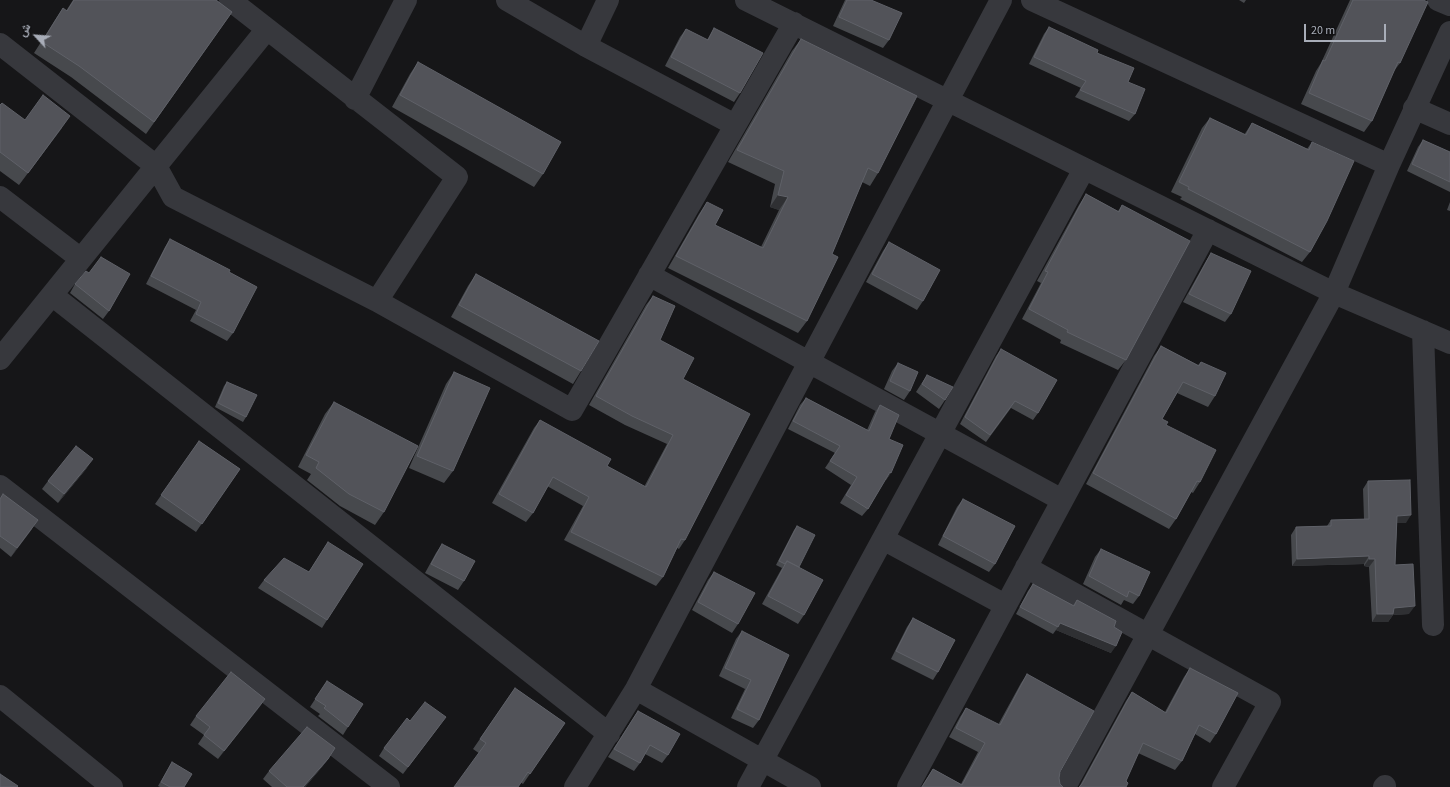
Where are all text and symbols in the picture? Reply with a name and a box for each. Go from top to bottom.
north arrow [16,16,56,56]
scale bar [1306,16,1388,42]
text: ش [15,21,34,40]
text: 20 m [1311,22,1335,39]

